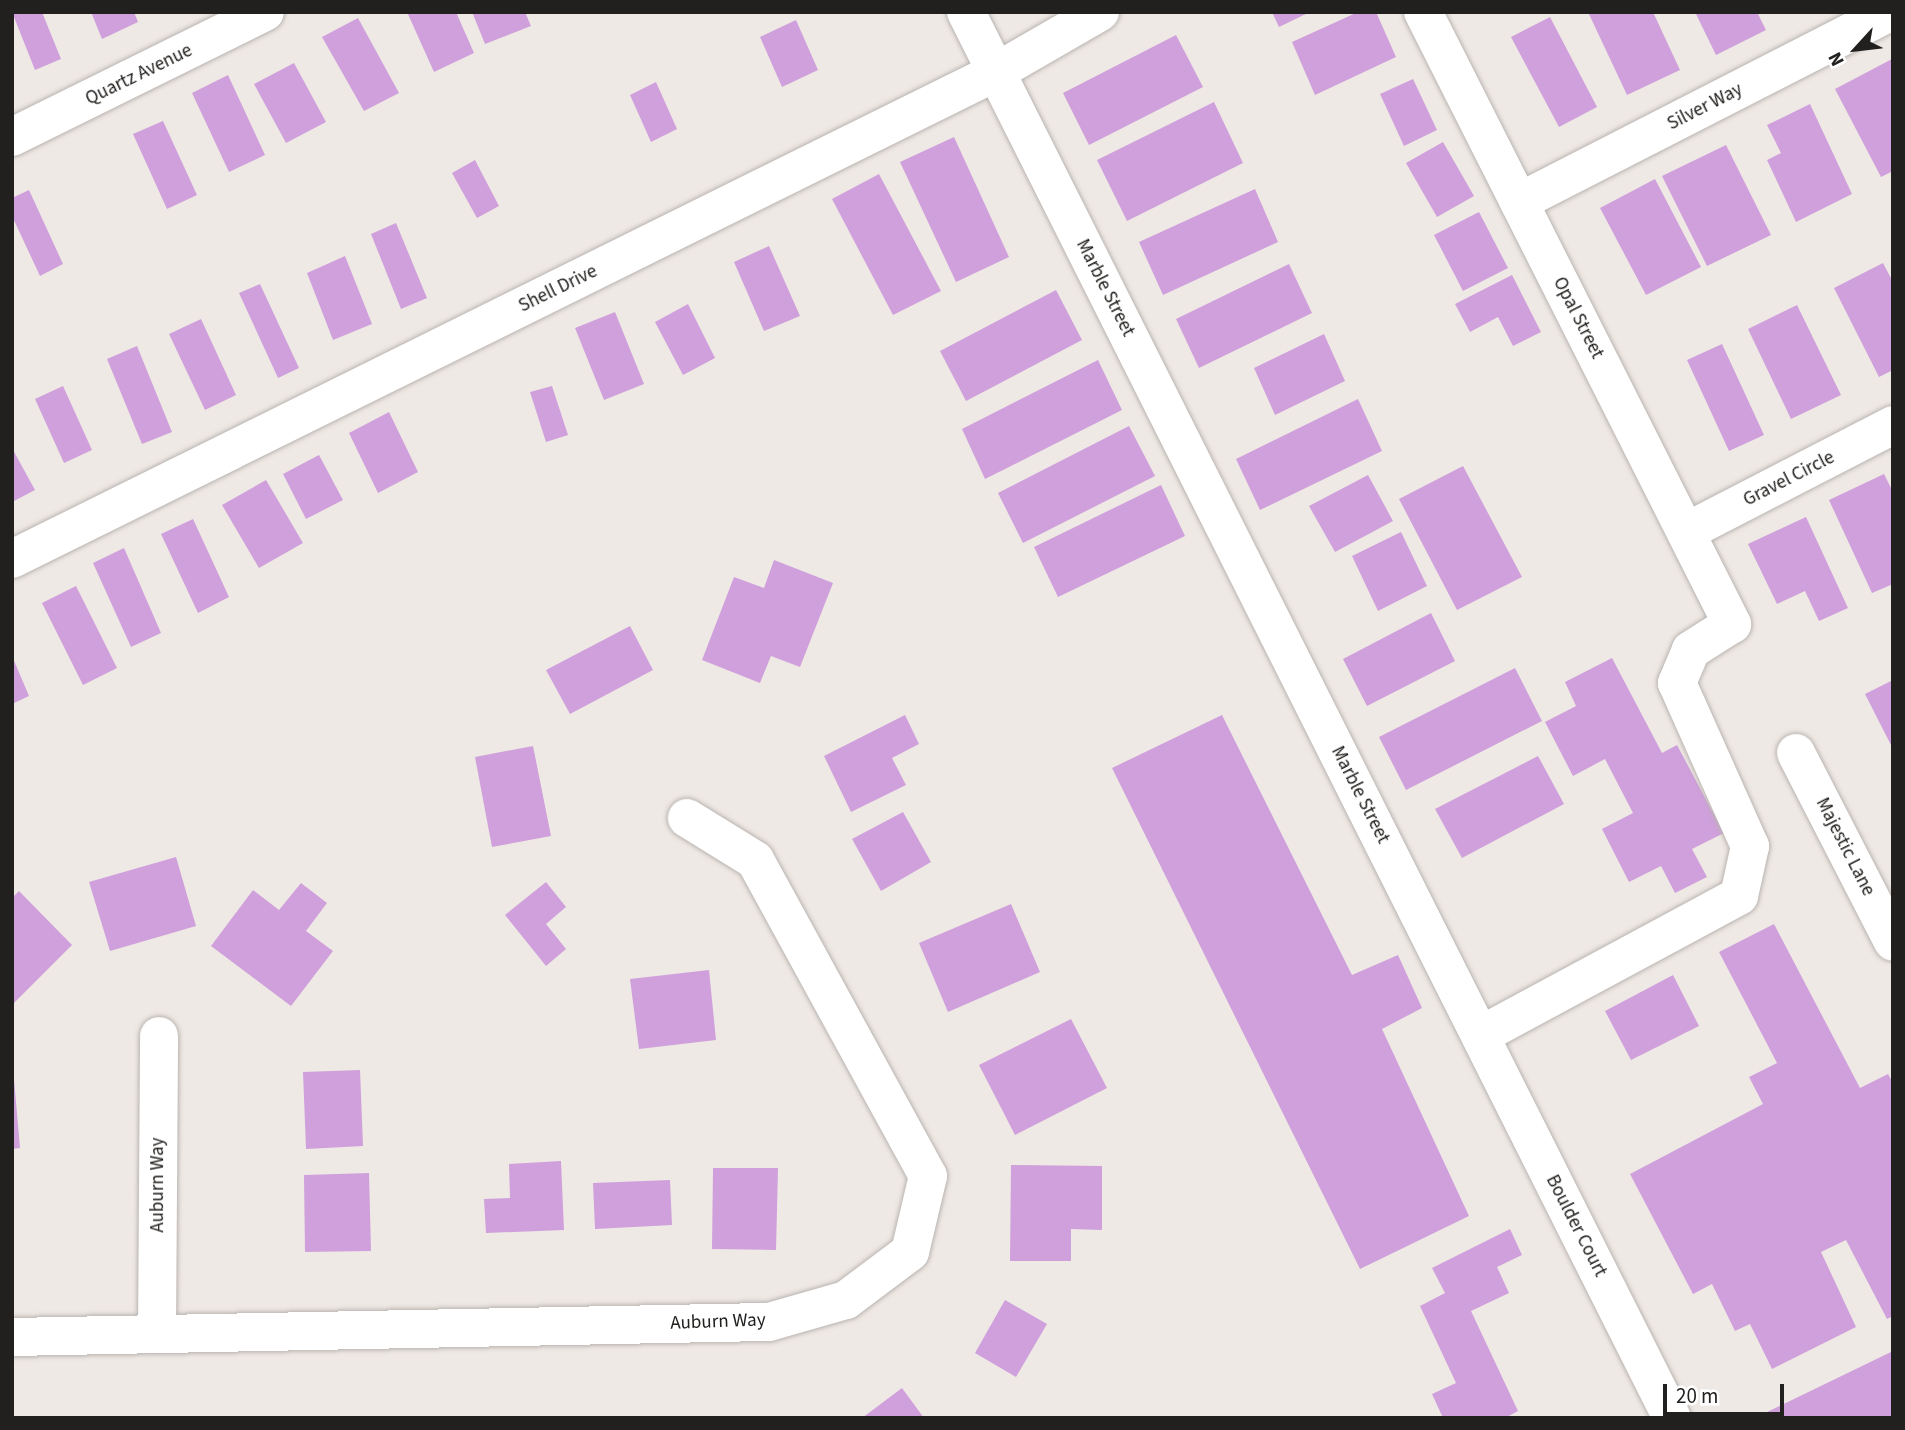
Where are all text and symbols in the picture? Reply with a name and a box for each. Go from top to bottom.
north arrow [1821,14,1891,84]
street label: Quartz Avenue [82,39,196,111]
text: N [1822,47,1852,71]
street label: Silver Way [1664,78,1746,136]
street label: Marble Street [1071,236,1139,340]
street label: Shell Drive [515,260,601,318]
street label: Opal Street [1548,273,1608,363]
street label: Gravel Circle [1740,446,1838,512]
street label: Marble Street [1326,743,1394,847]
street label: Majestic Lane [1810,794,1880,900]
street label: Auburn Way [147,1137,169,1233]
street label: Boulder Court [1541,1171,1611,1281]
street label: Auburn Way [670,1309,766,1335]
scale bar [1667,1370,1788,1414]
text: 20 m [1676,1381,1718,1411]

